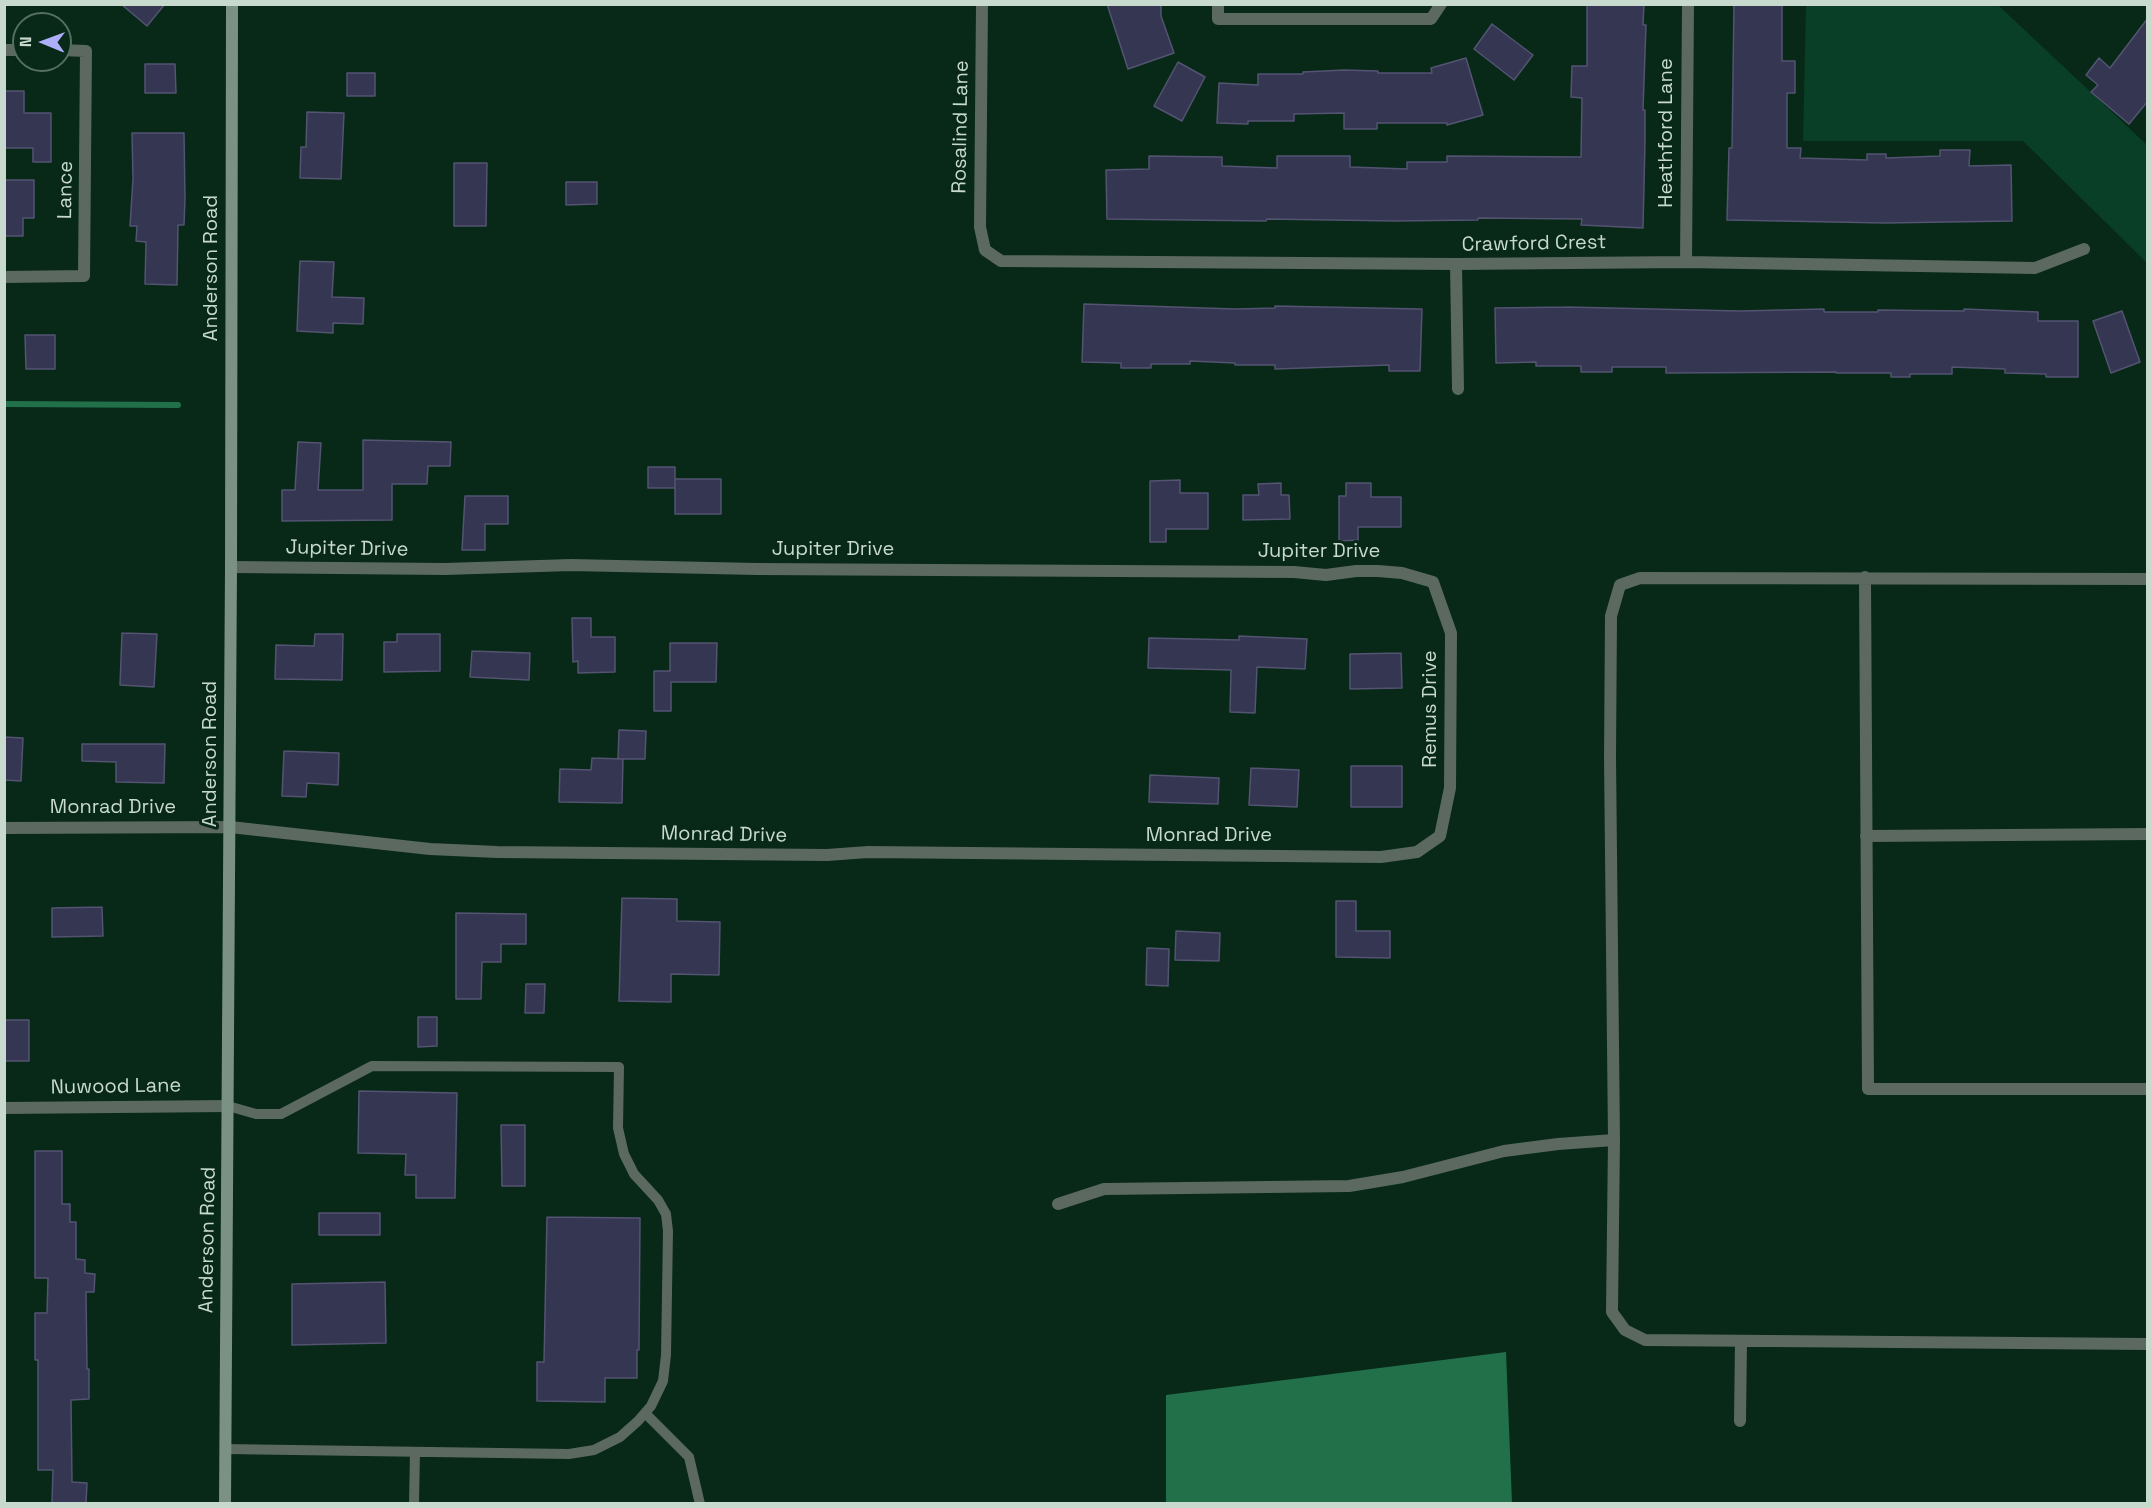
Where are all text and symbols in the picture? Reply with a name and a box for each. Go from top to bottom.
north arrow [12,12,72,72]
text: N [15,36,36,47]
street label: Heathford Lane [1655,58,1679,208]
street label: Rosalind Lane [948,60,974,194]
street label: Lance [53,161,79,219]
street label: Anderson Road [200,195,224,341]
street label: Crawford Crest [1461,231,1607,257]
street label: Jupiter Drive [285,536,409,562]
street label: Jupiter Drive [772,538,894,562]
street label: Jupiter Drive [1258,540,1380,564]
street label: Remus Drive [1419,650,1443,768]
street label: Anderson Road [199,681,223,827]
street label: Monrad Drive [50,796,176,820]
street label: Monrad Drive [661,822,787,848]
street label: Monrad Drive [1146,824,1272,848]
street label: Nuwood Lane [50,1074,182,1100]
street label: Anderson Road [195,1167,221,1313]

